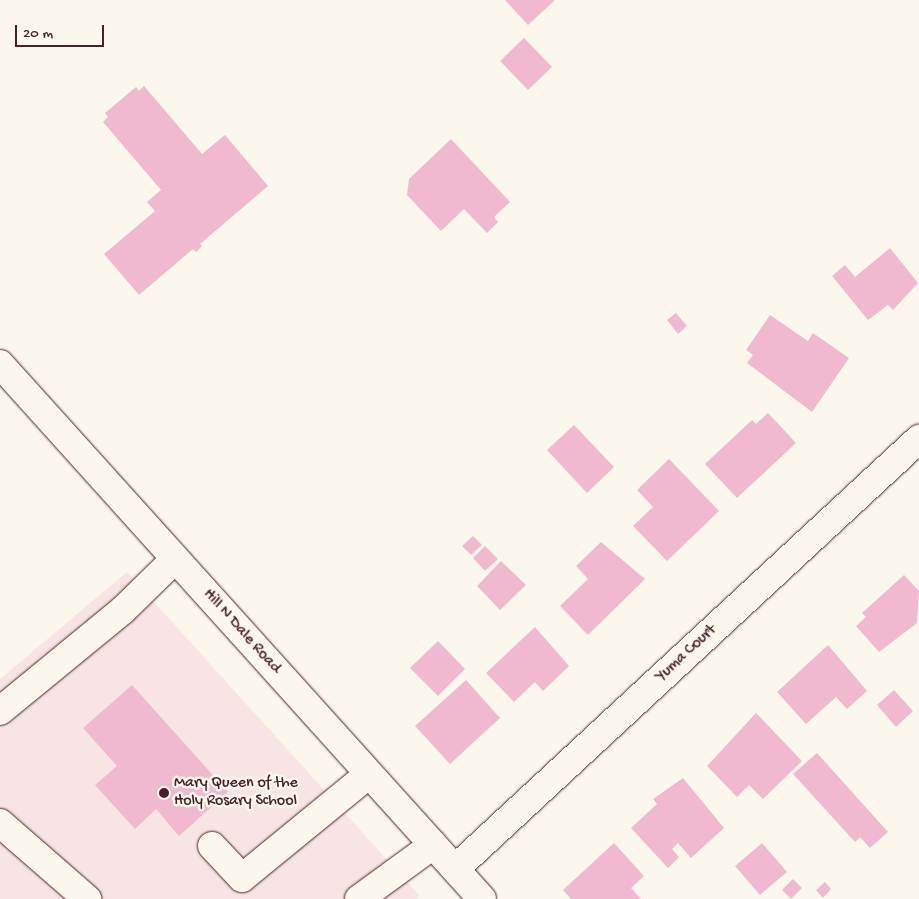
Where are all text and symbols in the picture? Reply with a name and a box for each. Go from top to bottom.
scale bar [18,15,106,47]
text: 20 m [23,25,53,43]
street label: Hill N Dale Road [198,586,284,678]
street label: Yuma Court [653,621,721,687]
place label: Mary Queen of the Holy Rosary School [174,774,298,812]
marker: Mary Queen of the Holy Rosary School [158,787,170,799]

